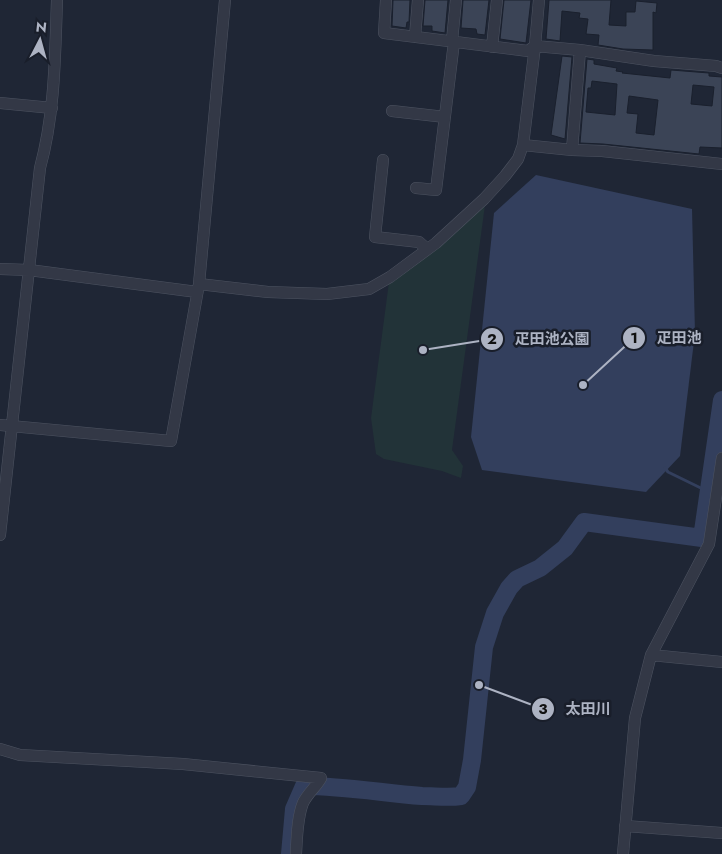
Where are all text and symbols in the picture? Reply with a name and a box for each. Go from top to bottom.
north arrow [15,15,65,65]
text: N [35,17,48,38]
callout: 疋田池 [621,323,711,353]
callout: 疋田池公園 [480,324,600,354]
text: 1 [630,327,638,349]
text: 疋田池 [656,327,702,349]
text: 2 [487,328,497,350]
text: 疋田池公園 [514,328,590,350]
callout: 太田川 [530,694,620,724]
text: 3 [538,698,548,720]
text: 太田川 [565,698,611,720]

